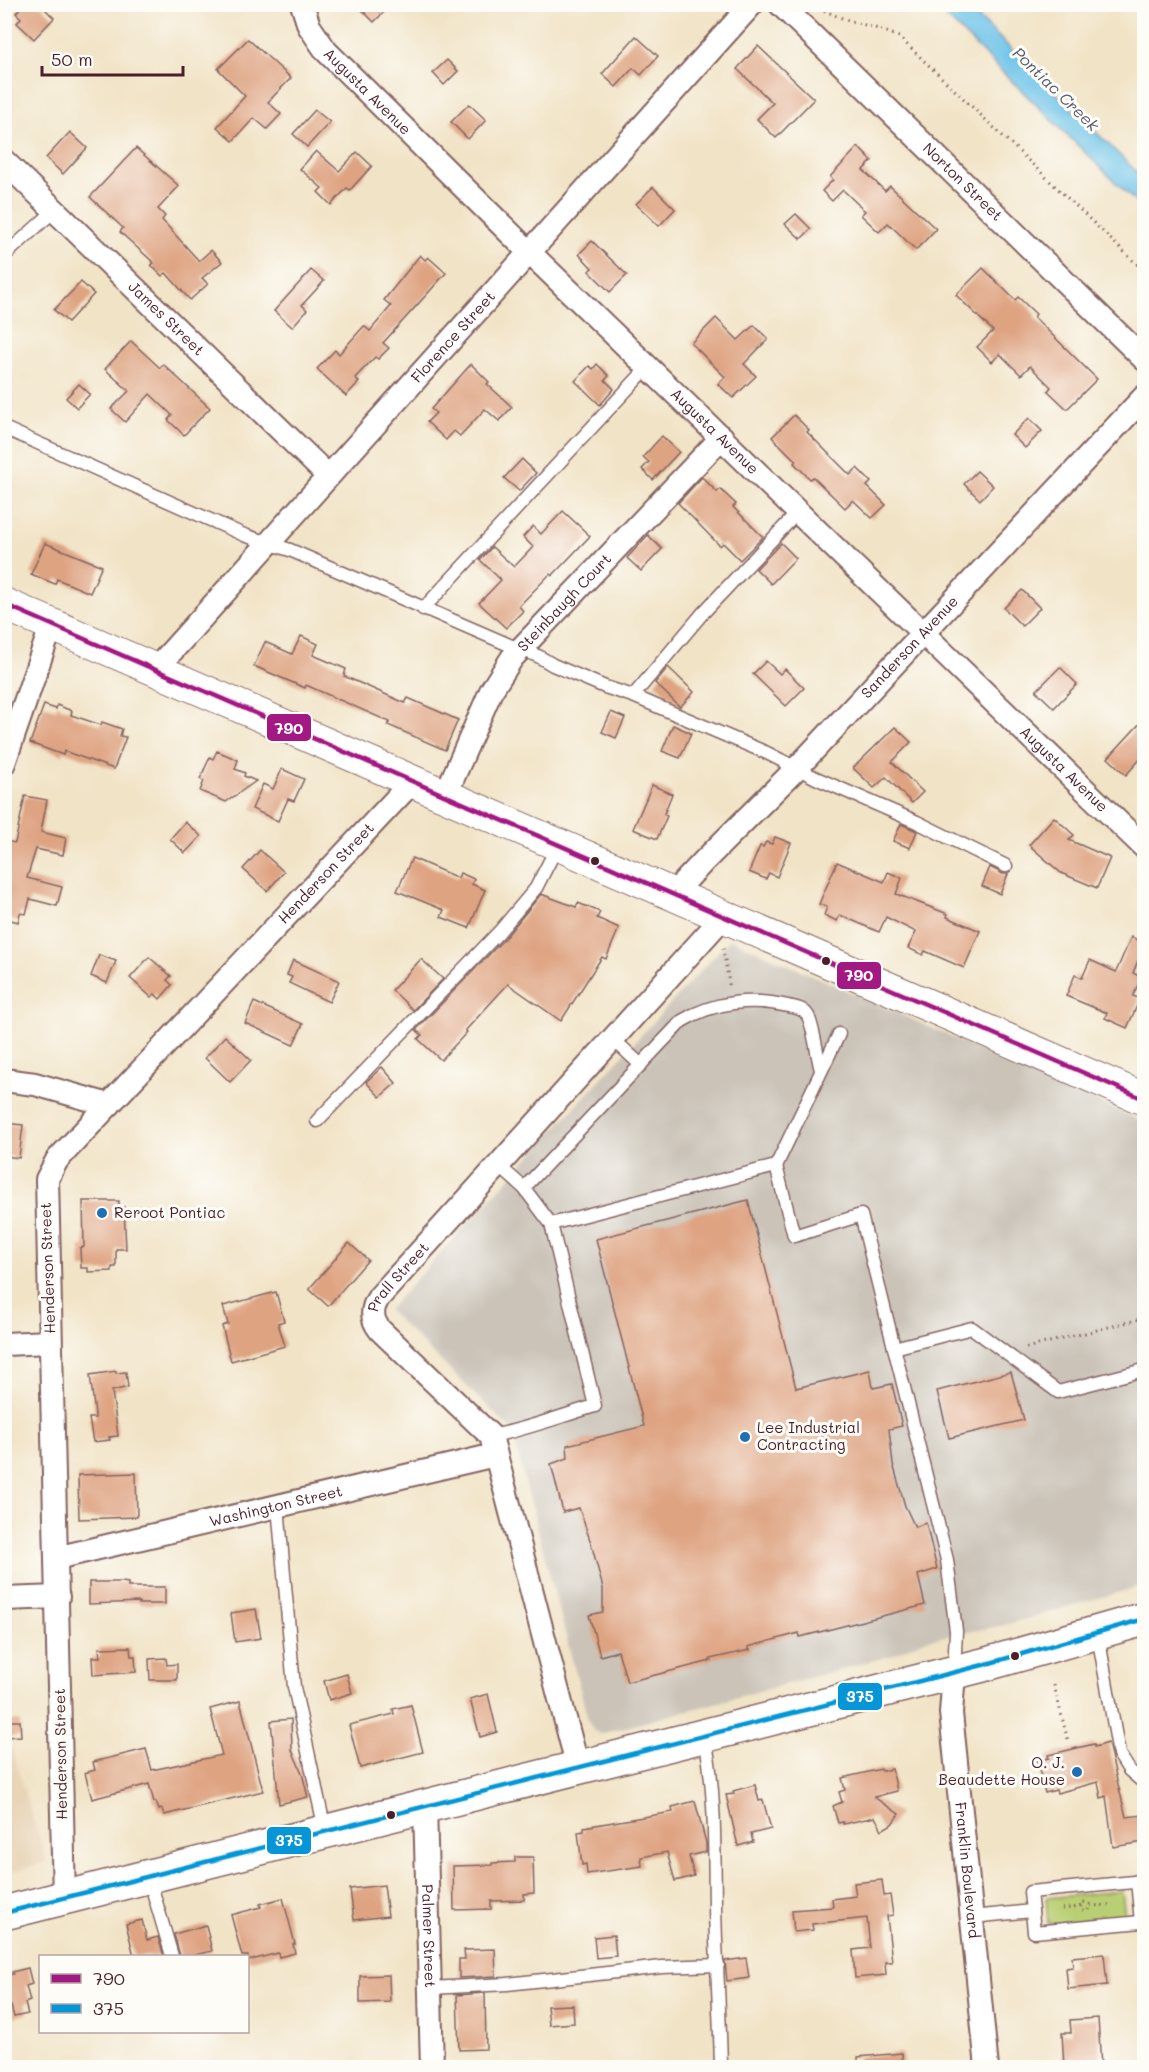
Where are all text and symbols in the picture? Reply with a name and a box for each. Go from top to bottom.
scale bar [42,39,183,77]
water label: Pontiac Creek [1009,42,1104,136]
street label: Augusta Avenue [320,43,416,139]
text: 50 m [51,47,93,71]
street label: Norton Street [919,138,1007,225]
street label: James Street [124,276,209,359]
street label: Florence Street [406,286,499,387]
street label: Augusta Avenue [667,383,764,478]
street label: Steinbaugh Court [512,549,615,655]
street label: Sanderson Avenue [856,591,962,702]
line badge: 790 [266,713,312,742]
text: 790 [275,717,303,738]
street label: Augusta Avenue [1016,721,1113,816]
street label: Henderson Street [273,818,378,927]
unlabelled marker [589,855,601,867]
unlabelled marker [820,955,832,967]
line badge: 790 [836,961,882,990]
text: 790 [845,964,873,985]
street label: Henderson Street [35,1202,59,1334]
place label: Reroot Pontiac [114,1202,226,1222]
marker: Reroot Pontiac [95,1206,109,1220]
street label: Prall Street [362,1237,433,1314]
place label: Lee Industrial Contracting [757,1417,860,1454]
marker: Lee Industrial Contracting [738,1430,752,1444]
street label: Washington Street [207,1480,344,1531]
unlabelled marker [1009,1650,1021,1662]
line badge: 375 [837,1682,883,1711]
text: 375 [846,1685,874,1706]
street label: Henderson Street [49,1688,71,1820]
place label: O. J. Beaudette House [938,1752,1065,1789]
marker: O. J. Beaudette House [1070,1765,1084,1779]
street label: Franklin Boulevard [951,1801,985,1939]
unlabelled marker [385,1809,397,1821]
line badge: 375 [266,1826,312,1855]
text: 375 [275,1829,303,1850]
street label: Palmer Street [418,1884,441,1988]
legend [39,1955,249,2033]
text: 790 [93,1966,125,1990]
text: 375 [93,1996,124,2020]

